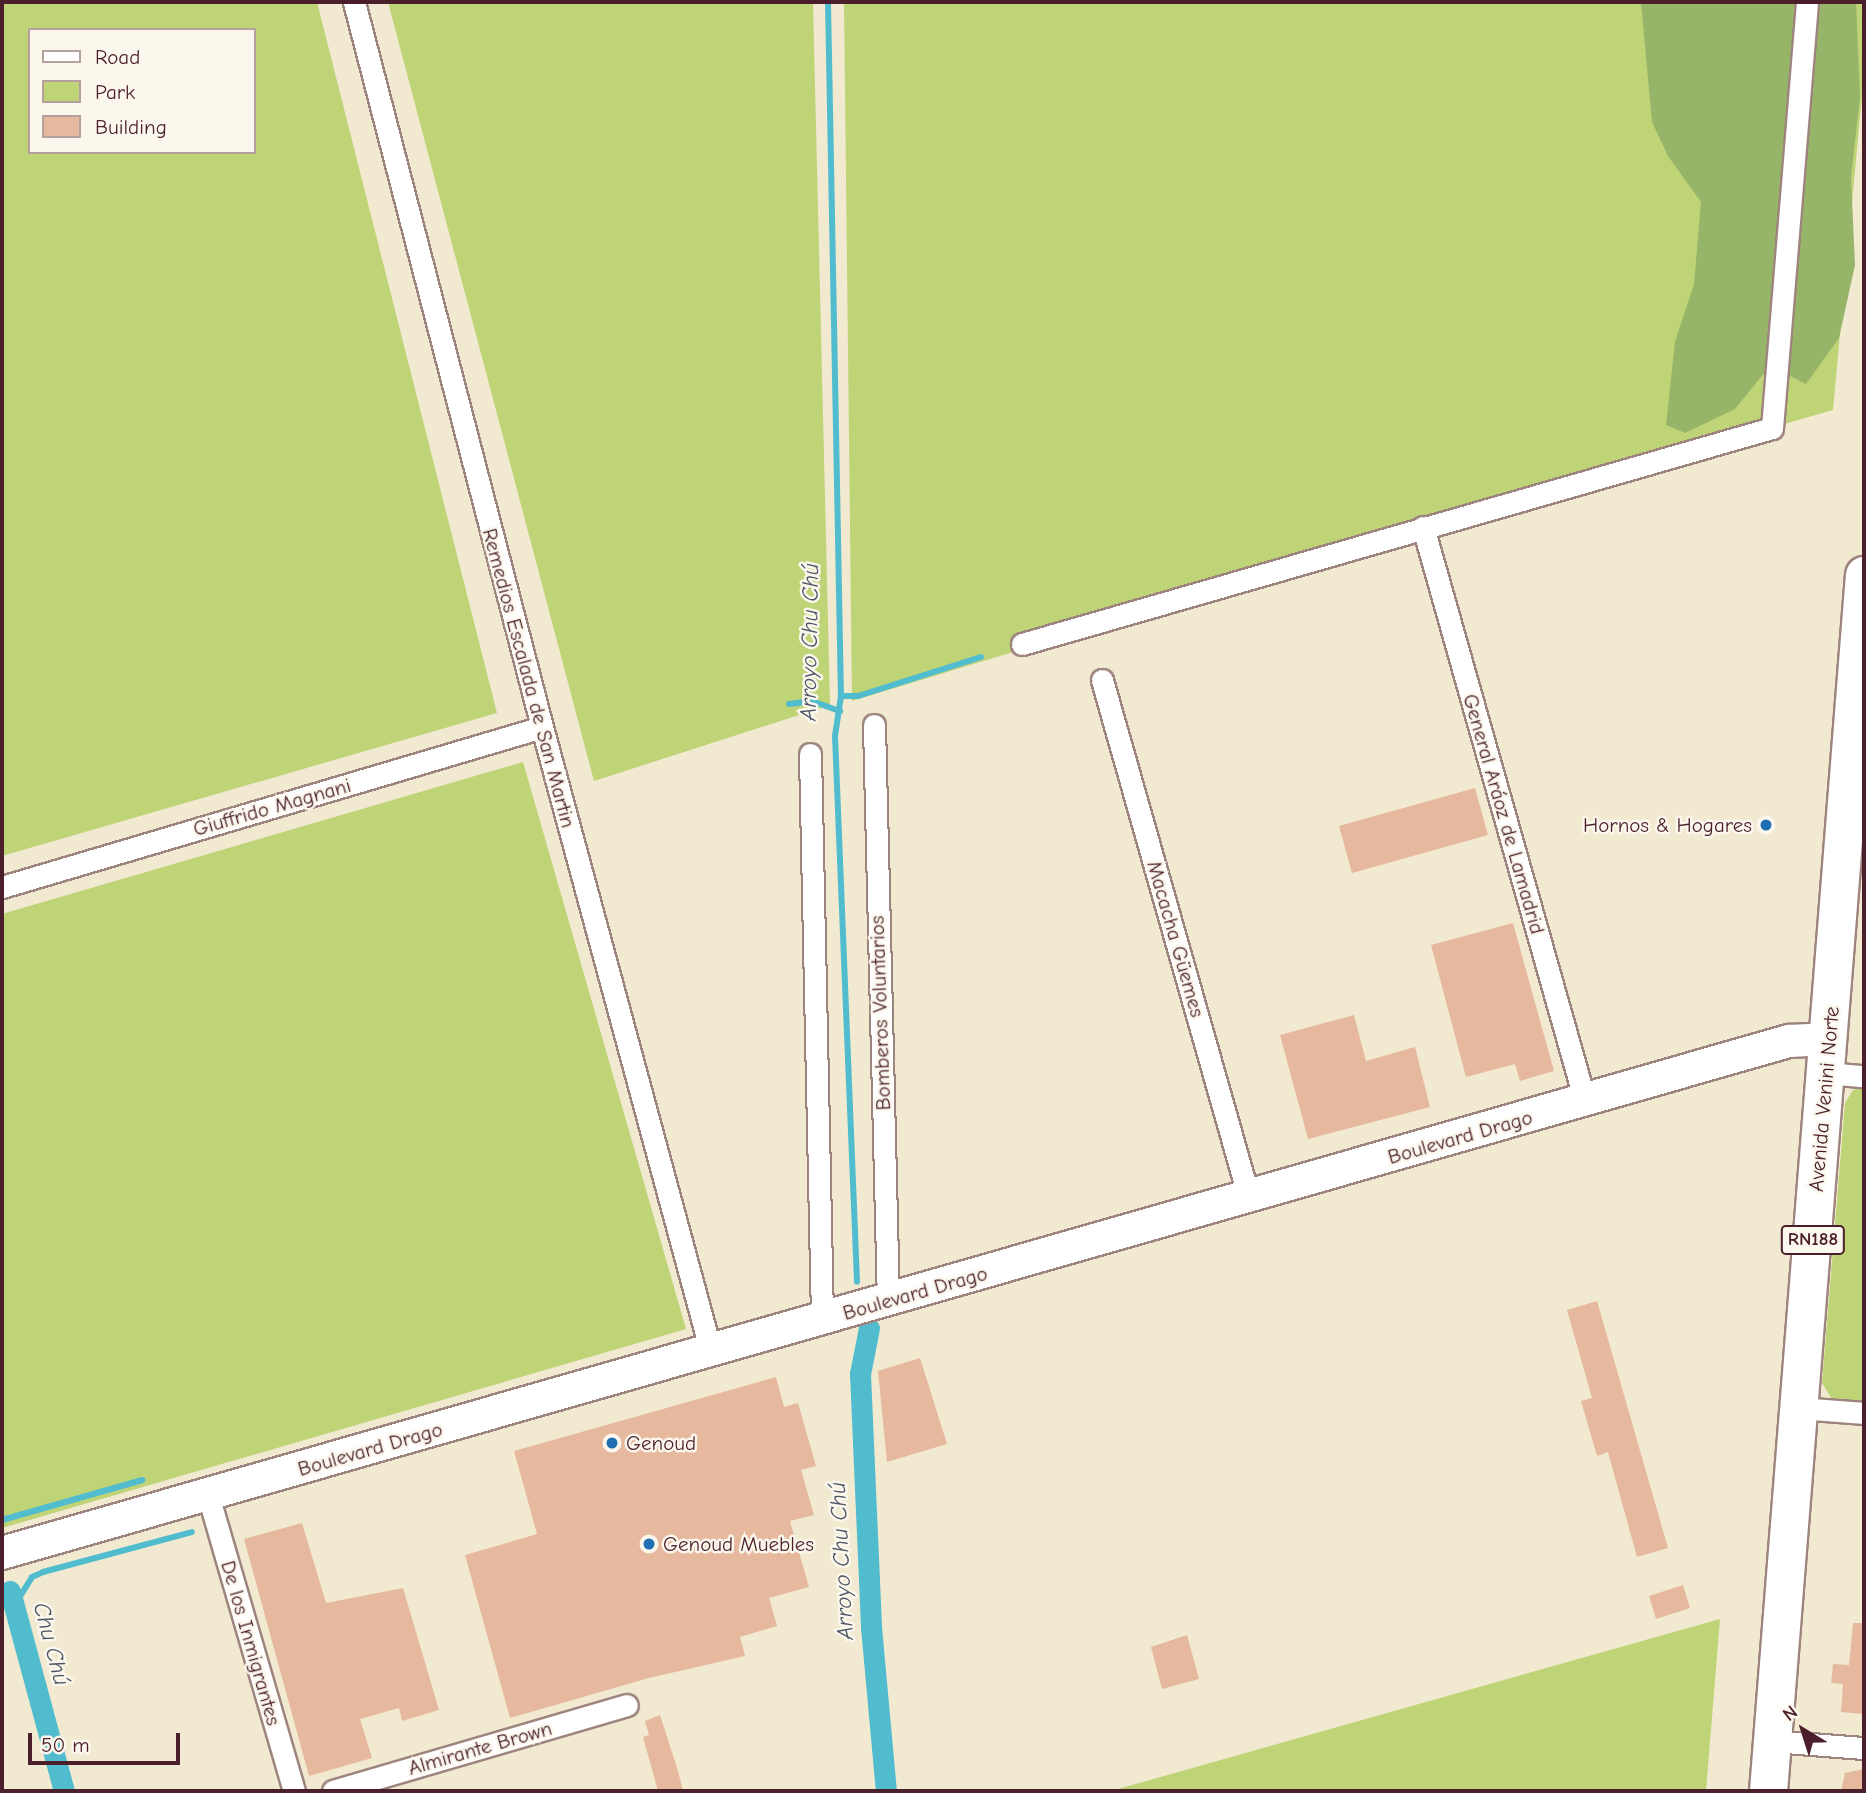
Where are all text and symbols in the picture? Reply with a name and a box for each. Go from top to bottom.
legend [28,28,256,154]
text: Road [95,45,140,69]
text: Park [95,80,135,104]
text: Building [95,115,167,139]
street label: Remedios Escalada de San Martin [477,526,581,830]
water label: Arroyo Chu Chú [795,563,825,721]
street label: General Aráoz de Lamadrid [1458,691,1550,937]
street label: Giuffrido Magnani [190,772,354,842]
place label: Hornos & Hogares [1583,812,1752,838]
marker: Hornos & Hogares [1758,817,1774,833]
street label: Macacha Güemes [1142,858,1210,1020]
street label: Bomberos Voluntarios [864,915,896,1111]
street label: Avenida Venini Norte [1803,1005,1845,1193]
street label: Boulevard Drago [1385,1104,1535,1170]
road number: RN188 [1780,1224,1846,1256]
street label: Boulevard Drago [840,1260,990,1326]
street label: Boulevard Drago [295,1416,445,1482]
place label: Genoud [626,1430,696,1456]
marker: Genoud [604,1435,620,1451]
water label: Arroyo Chu Chú [824,1481,860,1641]
place label: Genoud Muebles [663,1531,814,1557]
marker: Genoud Muebles [641,1536,657,1552]
street label: De los Inmigrantes [215,1558,287,1728]
water label: Chu Chú [27,1599,75,1689]
north arrow [1768,1695,1838,1765]
text: N [1778,1701,1802,1726]
street label: Almirante Brown [405,1715,555,1781]
scale bar [32,1720,184,1764]
text: 50 m [41,1733,90,1757]

